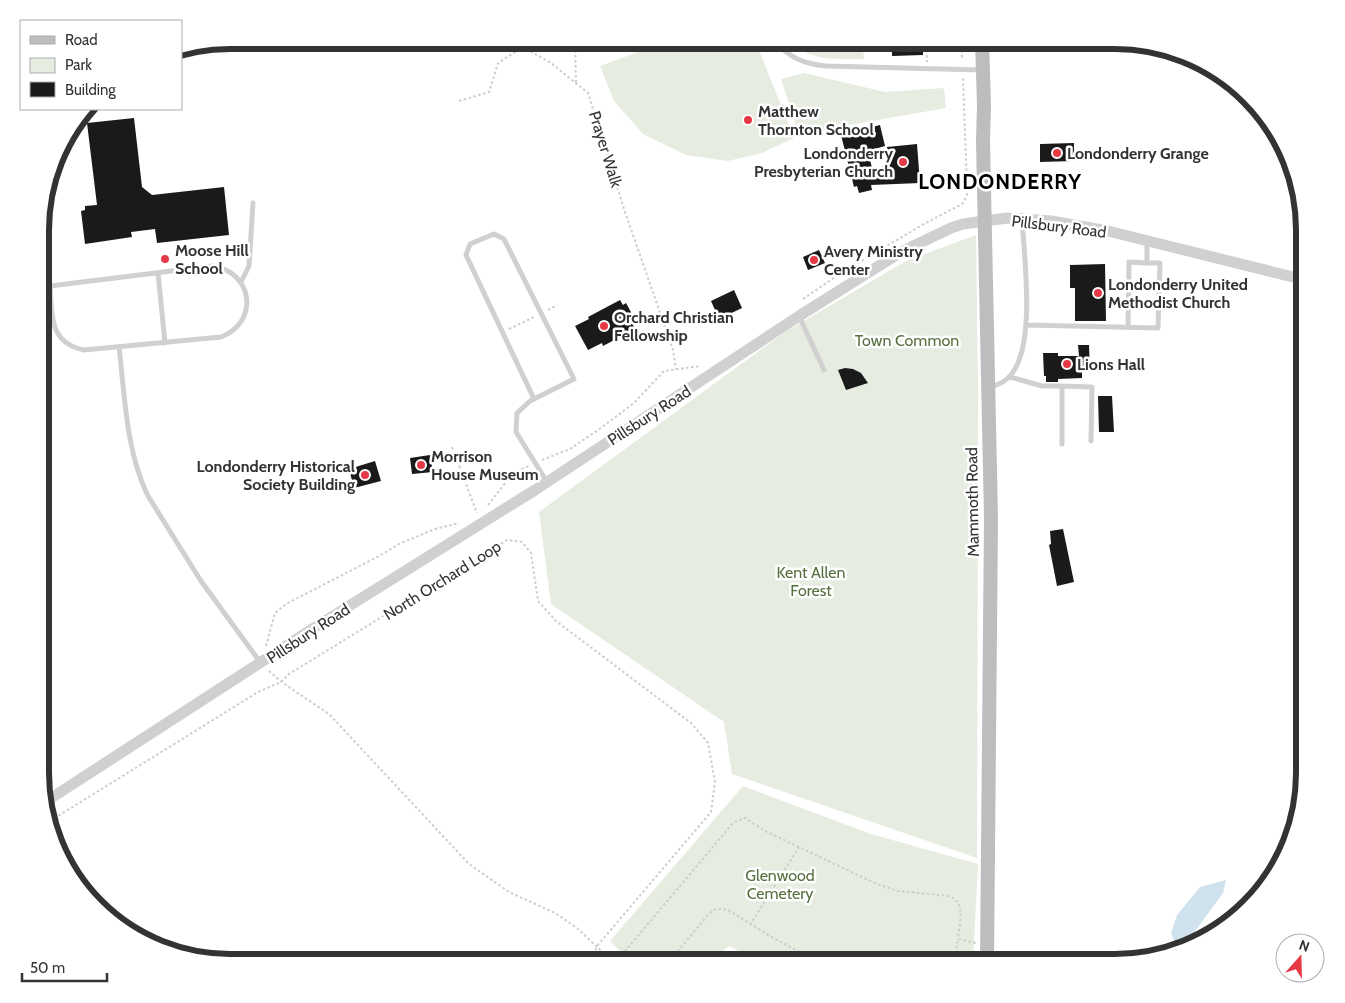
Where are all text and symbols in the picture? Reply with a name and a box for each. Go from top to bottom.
legend [20,20,182,110]
text: Road [65,31,98,49]
text: Park [65,56,92,74]
text: Building [65,81,116,99]
place label: Matthew Thornton School [758,102,874,139]
street label: Prayer Walk [585,108,626,191]
marker: Matthew Thornton School [742,114,754,126]
place label: Londonderry Presbyterian Church [754,144,893,181]
place label: Londonderry Grange [1067,144,1209,163]
marker: Londonderry Grange [1051,147,1063,159]
marker: Londonderry Presbyterian Church [897,156,909,168]
district label: LONDONDERRY [918,169,1082,194]
street label: Pillsbury Road [1010,211,1107,242]
place label: Moose Hill School [175,241,249,278]
place label: Avery Ministry Center [824,242,923,279]
marker: Moose Hill School [159,253,171,265]
marker: Avery Ministry Center [808,254,820,266]
place label: Londonderry United Methodist Church [1108,275,1248,312]
marker: Londonderry United Methodist Church [1092,287,1104,299]
place label: Orchard Christian Fellowship [614,308,734,345]
marker: Orchard Christian Fellowship [598,320,610,332]
park label: Town Common [855,331,959,350]
place label: Lions Hall [1077,355,1145,374]
marker: Lions Hall [1061,358,1073,370]
street label: Pillsbury Road [604,381,694,449]
place label: Morrison House Museum [431,447,539,484]
street label: Mammoth Road [962,447,983,557]
place label: Londonderry Historical Society Building [197,457,355,494]
marker: Morrison House Museum [415,459,427,471]
marker: Londonderry Historical Society Building [359,469,371,481]
street label: North Orchard Loop [380,537,505,624]
park label: Kent Allen Forest [777,563,845,600]
street label: Pillsbury Road [263,599,353,667]
park label: Glenwood Cemetery [745,866,815,903]
north arrow [1275,933,1325,983]
text: N [1297,936,1312,956]
scale bar [22,950,108,982]
text: 50 m [30,959,65,977]

